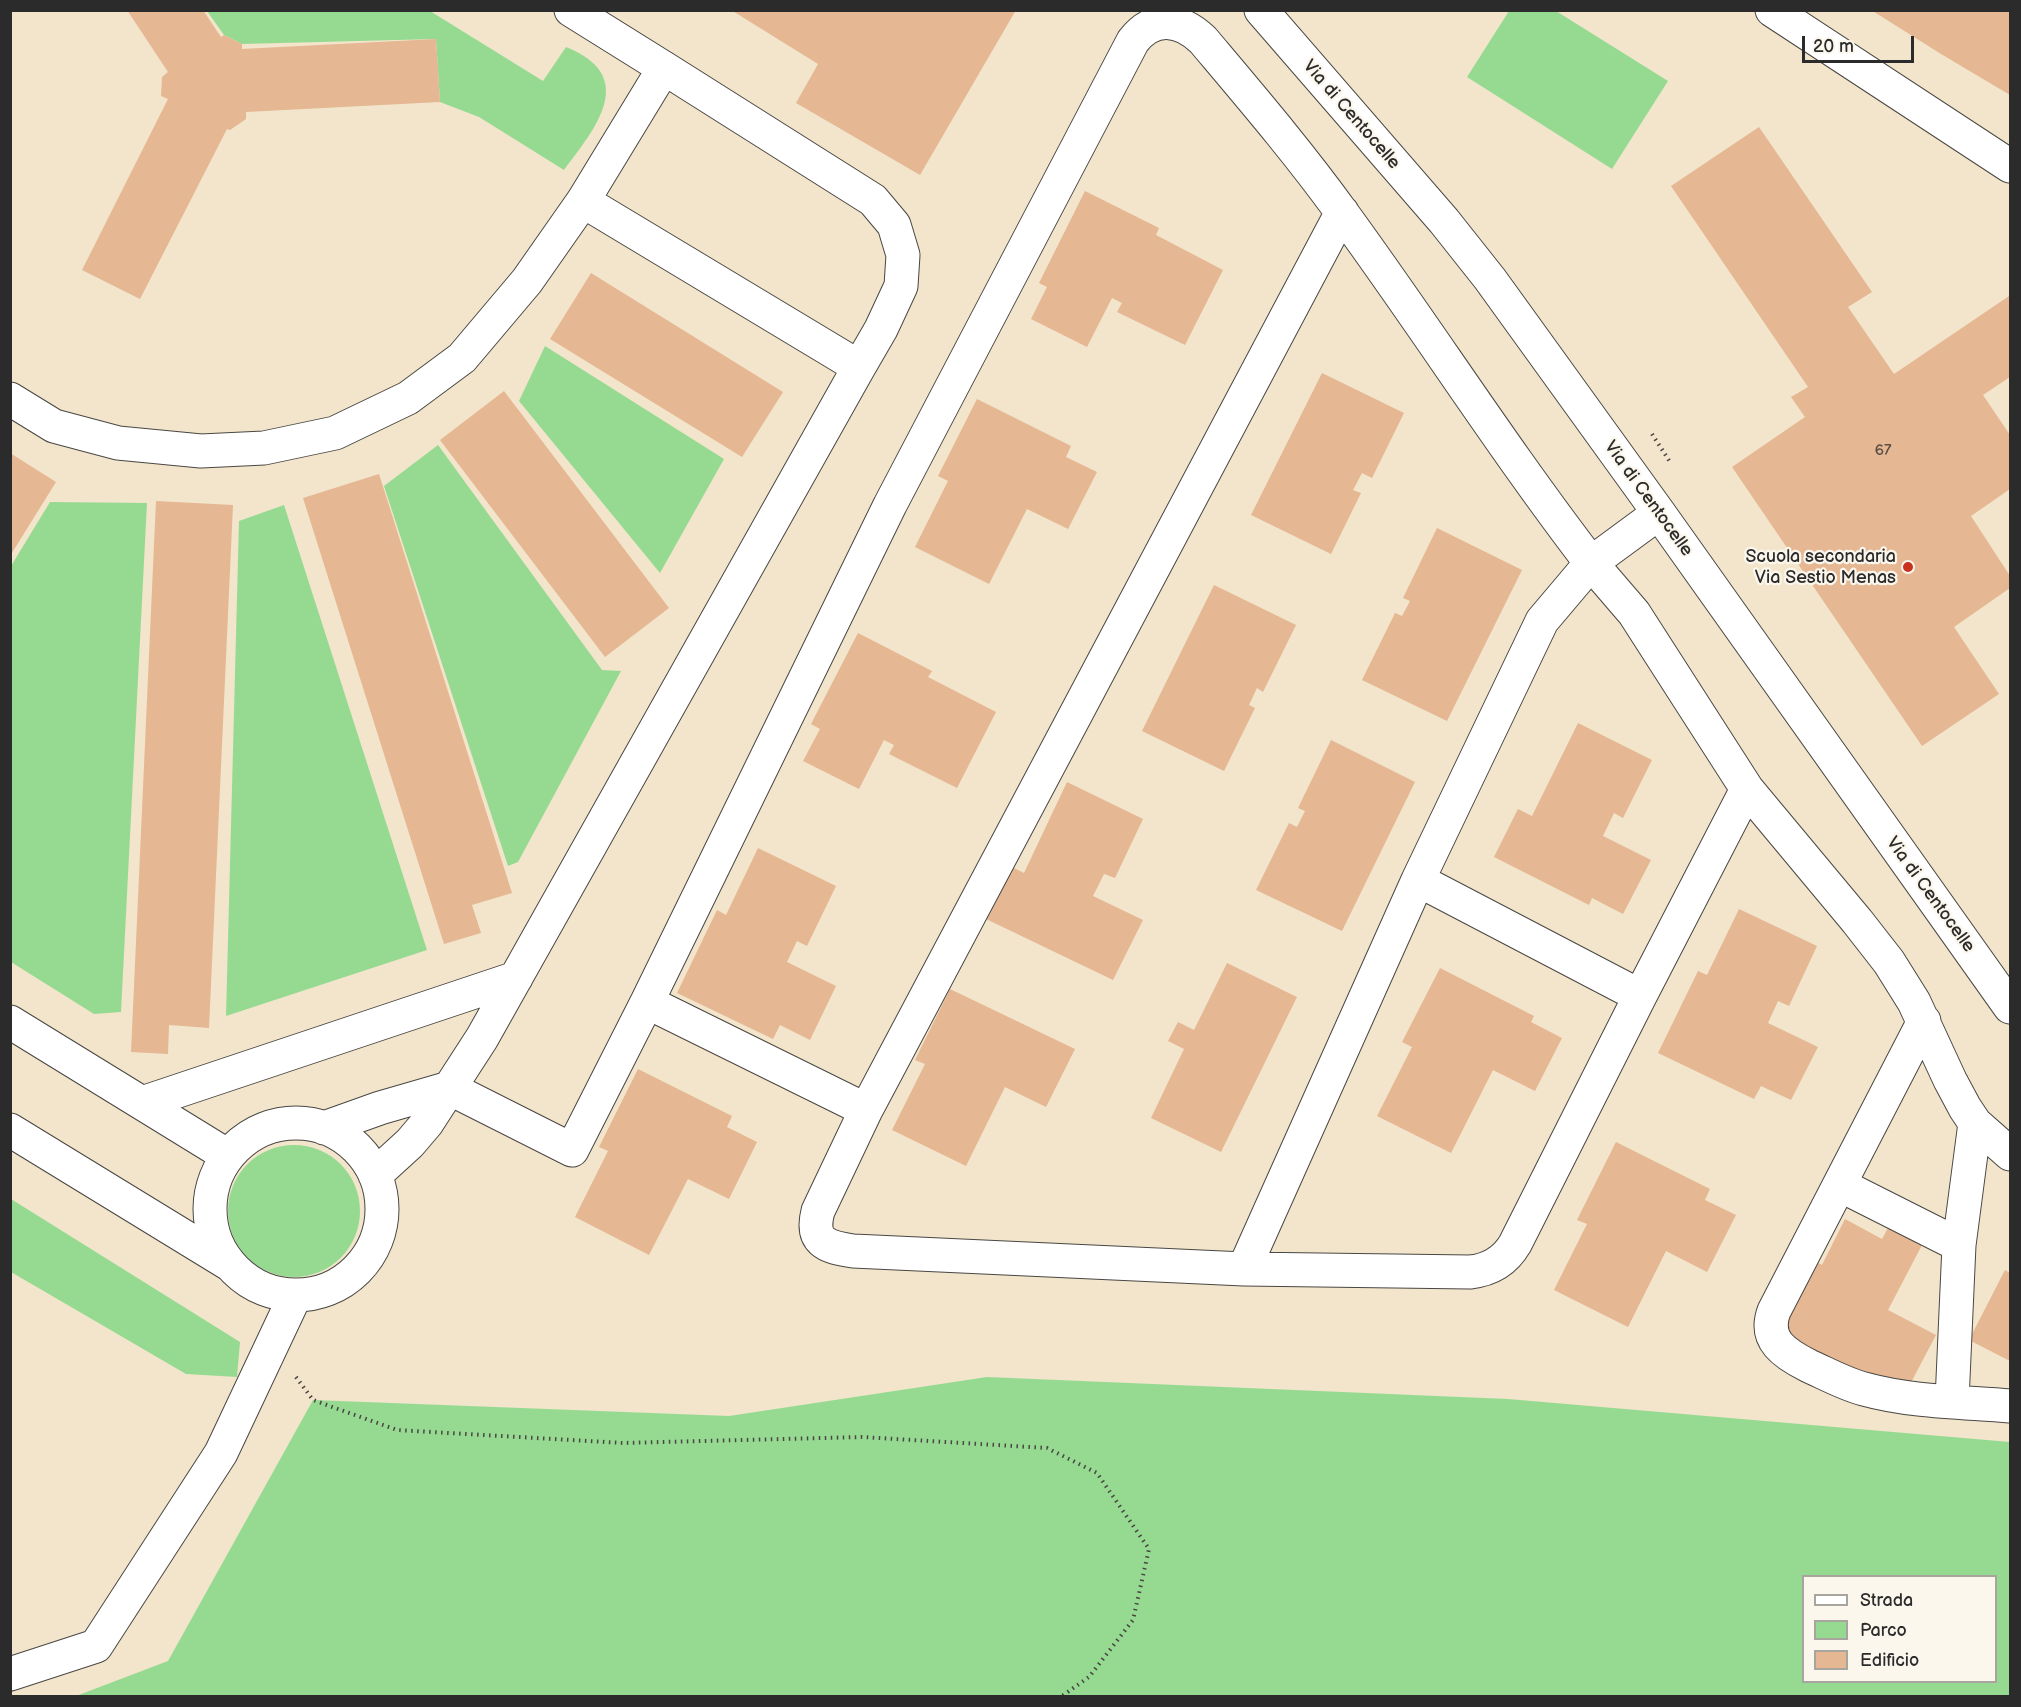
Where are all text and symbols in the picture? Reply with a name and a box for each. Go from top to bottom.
scale bar [1805,24,1918,62]
text: 20 m [1813,36,1854,57]
street label: Via di Centocelle [1298,56,1404,174]
street label: Via di Centocelle [1599,437,1697,561]
house number: 67 [1875,442,1891,460]
place label: Scuola secondaria Via Sestio Menas [1745,546,1896,588]
marker: Scuola secondaria Via Sestio Menas [1901,560,1915,574]
street label: Via di Centocelle [1881,833,1979,957]
legend [1802,1575,1997,1683]
text: Strada [1860,1590,1913,1611]
text: Parco [1860,1620,1907,1641]
text: Edificio [1860,1650,1919,1671]

